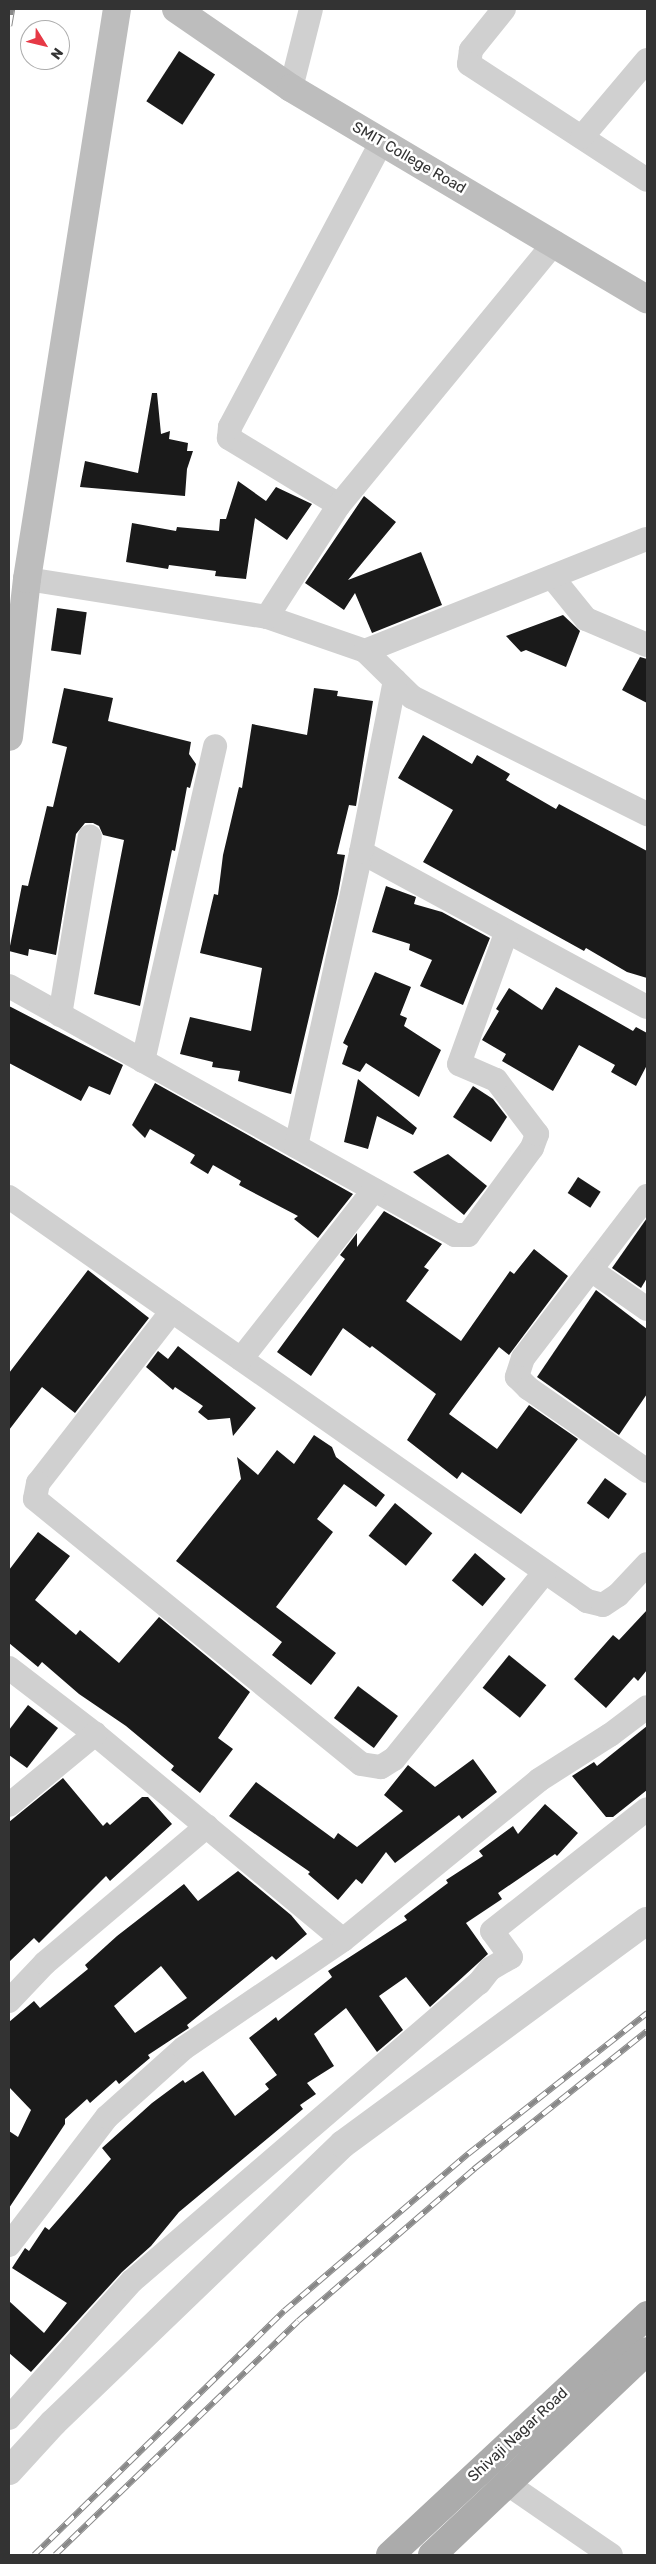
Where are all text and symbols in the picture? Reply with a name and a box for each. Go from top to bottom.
north arrow [20,20,70,70]
text: N [47,44,67,63]
street label: SMIT College Road [349,118,469,198]
street label: Shivaji Nagar Road [464,2384,572,2486]

